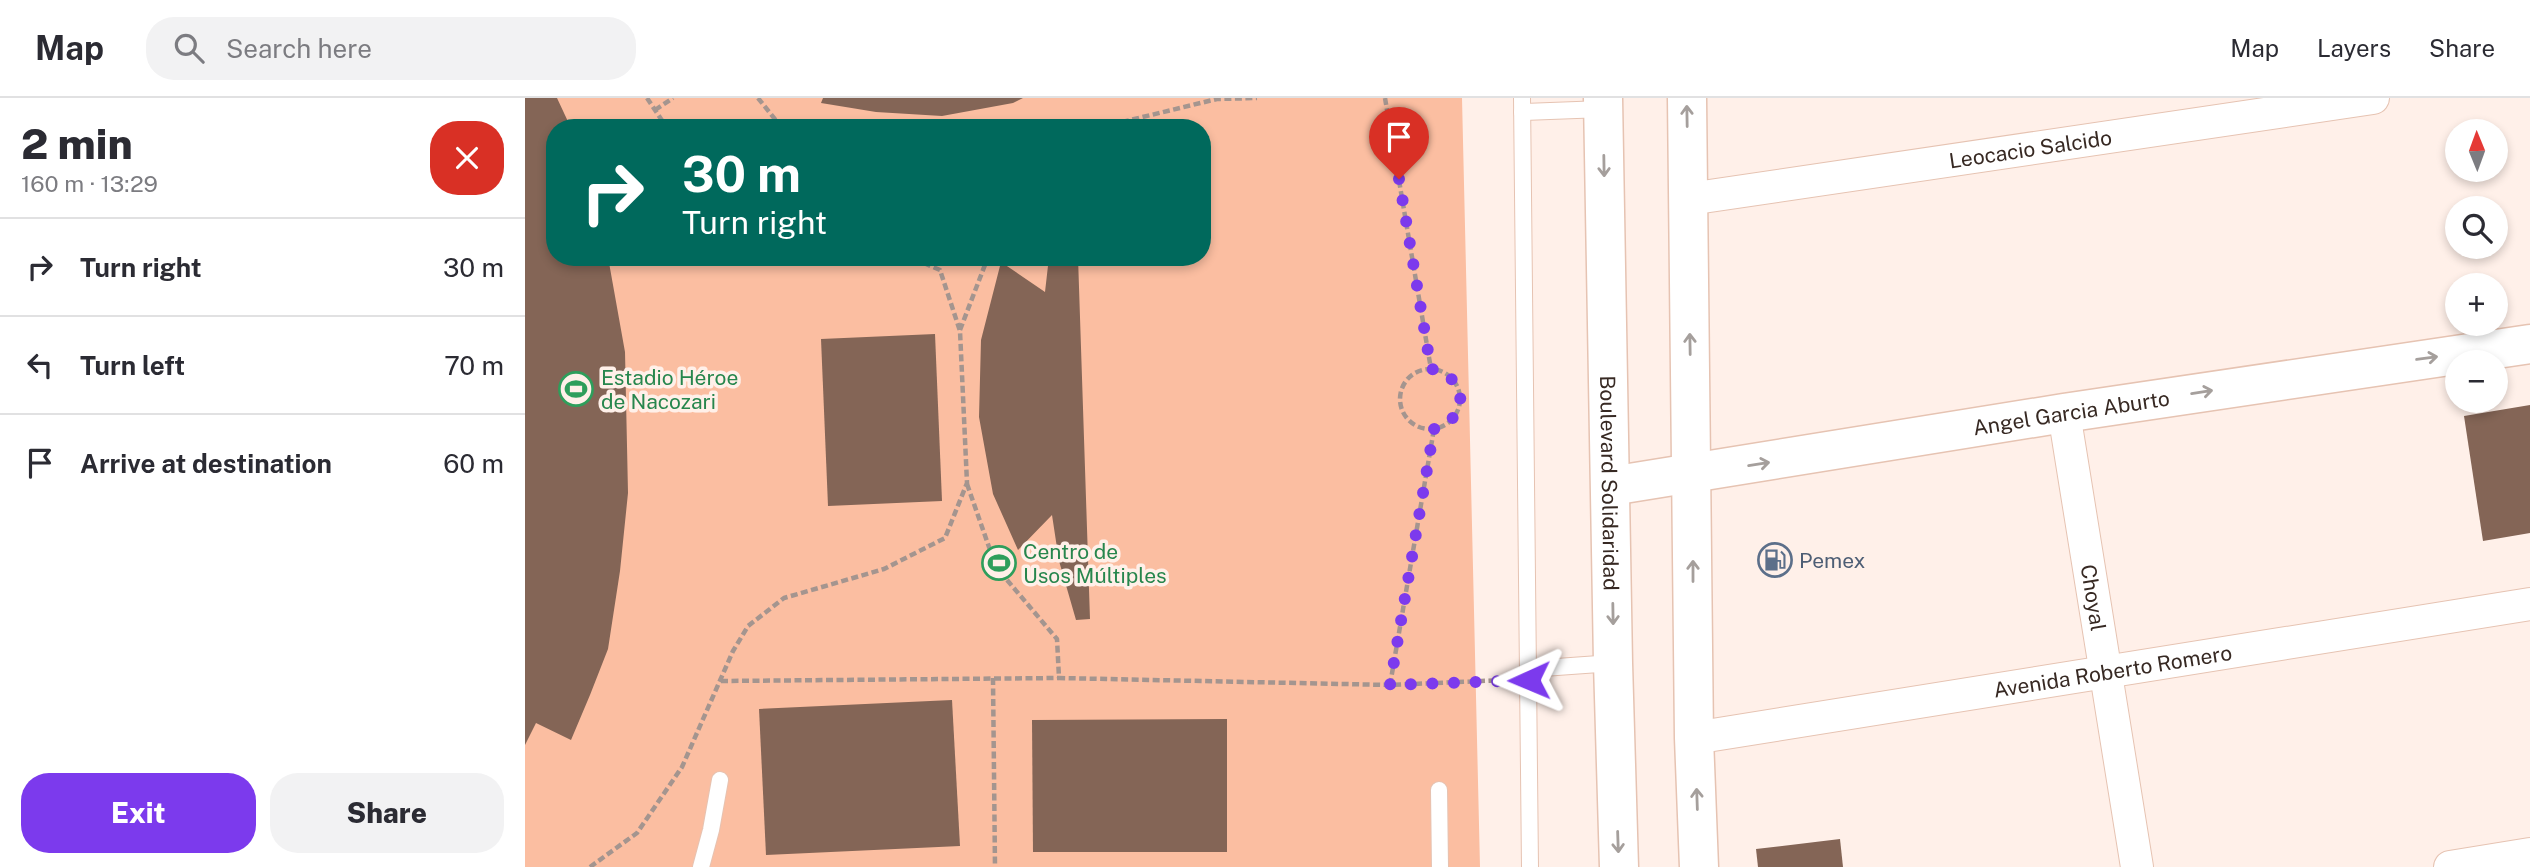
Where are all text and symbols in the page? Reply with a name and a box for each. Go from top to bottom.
search box [146,17,636,80]
text: Map [35,29,104,67]
icon: search [170,29,208,67]
text: Search here [226,33,372,64]
text: Map [2230,34,2279,62]
text: Layers [2317,34,2391,62]
text: Share [2429,34,2495,62]
one-way arrow [1681,105,1694,128]
pin [1369,107,1429,179]
icon: arrive [1380,118,1418,156]
text: 2 min [21,119,133,168]
north arrow [2445,119,2508,182]
map controls [2445,119,2508,413]
button: close [430,121,504,195]
street label: Leocacio Salcido [1947,124,2113,173]
text: 30 m [682,145,801,203]
icon: right [567,147,658,238]
one-way arrow [1597,154,1611,177]
text: 160 m · 13:29 [21,170,158,197]
button: search [2445,196,2508,259]
text: Turn right [682,204,827,241]
icon: right [21,248,59,286]
text: Turn right [80,252,202,283]
text: 30 m [443,252,504,283]
button: + [2445,273,2508,336]
one-way arrow [1684,333,1697,356]
icon: left [21,346,59,384]
text: Turn left [80,350,185,381]
text: 70 m [444,350,504,381]
button: − [2445,350,2508,413]
one-way arrow [2415,352,2437,365]
place label: Estadio Héroe de Nacozari [601,365,738,414]
sports icon: Estadio Héroe de Nacozari [557,370,595,408]
street label: Boulevard Solidaridad [1595,375,1624,591]
street label: Angel Garcia Aburto [1971,385,2171,440]
one-way arrow [2190,385,2212,398]
icon: arrive [21,444,59,482]
text: Arrive at destination [80,448,332,479]
text: 60 m [443,448,504,479]
one-way arrow [1747,456,1770,470]
place label: Centro de Usos Múltiples [1023,539,1167,588]
fuel station icon: Pemex [1756,541,1794,579]
sports icon: Centro de Usos Múltiples [980,544,1018,582]
place label: Pemex [1799,548,1865,573]
one-way arrow [1686,560,1700,583]
street label: Choyal [2076,562,2111,633]
one-way arrow [1606,602,1619,625]
street label: Avenida Roberto Romero [1992,639,2234,702]
position arrow [1492,643,1566,717]
button: Exit [21,773,256,853]
button: Share [270,773,504,853]
one-way arrow [1690,788,1703,811]
one-way arrow [1612,830,1625,853]

